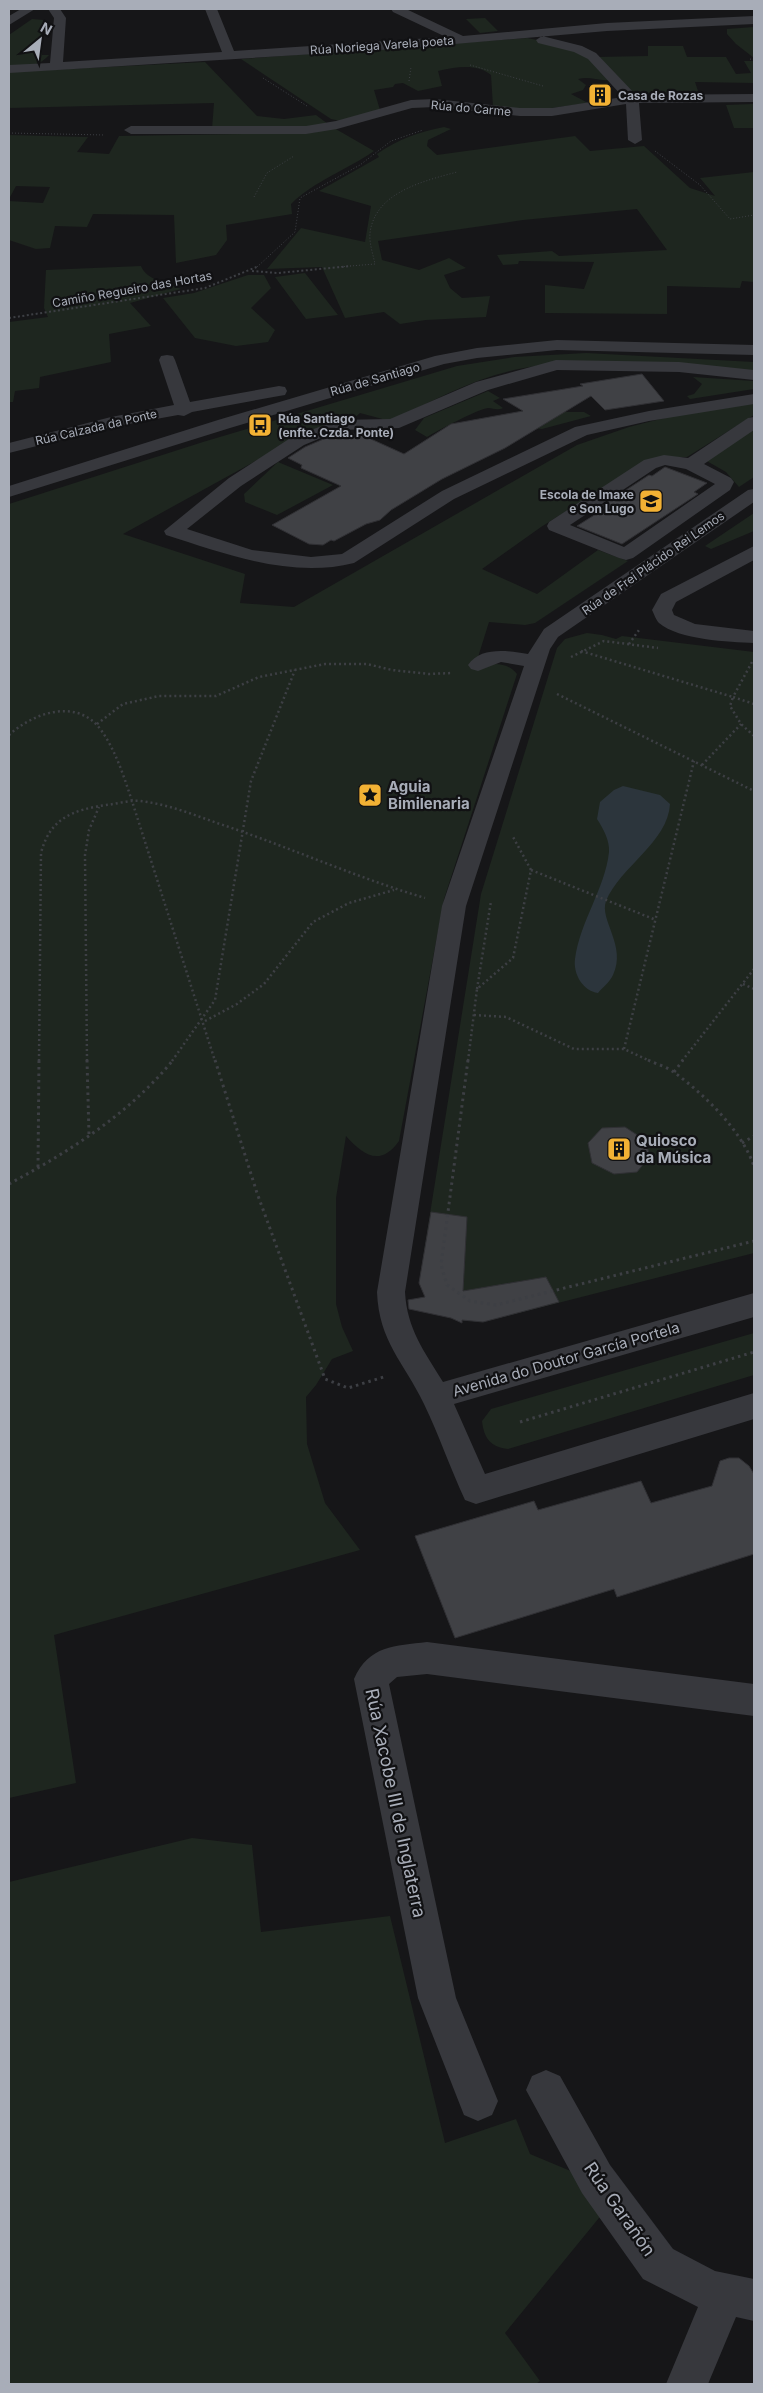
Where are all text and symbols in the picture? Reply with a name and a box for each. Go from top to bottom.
north arrow [15,15,65,65]
text: N [38,18,55,38]
street label: Rúa Noriega Varela poeta [310,32,454,58]
building icon: Casa de Rozas [587,82,613,108]
place label: Casa de Rozas [618,88,704,103]
street label: Rúa do Carme [430,97,512,119]
street label: Camiño Regueiro das Hortas [51,268,213,310]
street label: Rúa de Santiago [329,359,421,399]
street label: Rúa Calzada da Ponte [34,406,158,448]
place label: Rúa Santiago (enfte. Czda. Ponte) [278,411,394,440]
bus stop icon: Rúa Santiago (enfte. Czda. Ponte) [247,412,273,438]
place label: Escola de Imaxe e Son Lugo [540,487,634,516]
school or university icon: Escola de Imaxe e Son Lugo [638,488,664,514]
street label: Rúa de Frei Plácido Rei Lemos [579,508,727,618]
place label: Aguia Bimilenaria [388,777,470,813]
place icon: Aguia Bimilenaria [357,782,383,808]
place label: Quiosco da Música [636,1131,711,1167]
building icon: Quiosco da Música [606,1136,632,1162]
street label: Avenida do Doutor García Portela [450,1317,682,1401]
street label: Rúa Xacobe III de Inglaterra [361,1687,431,1919]
street label: Rúa Garañón [580,2158,660,2260]

